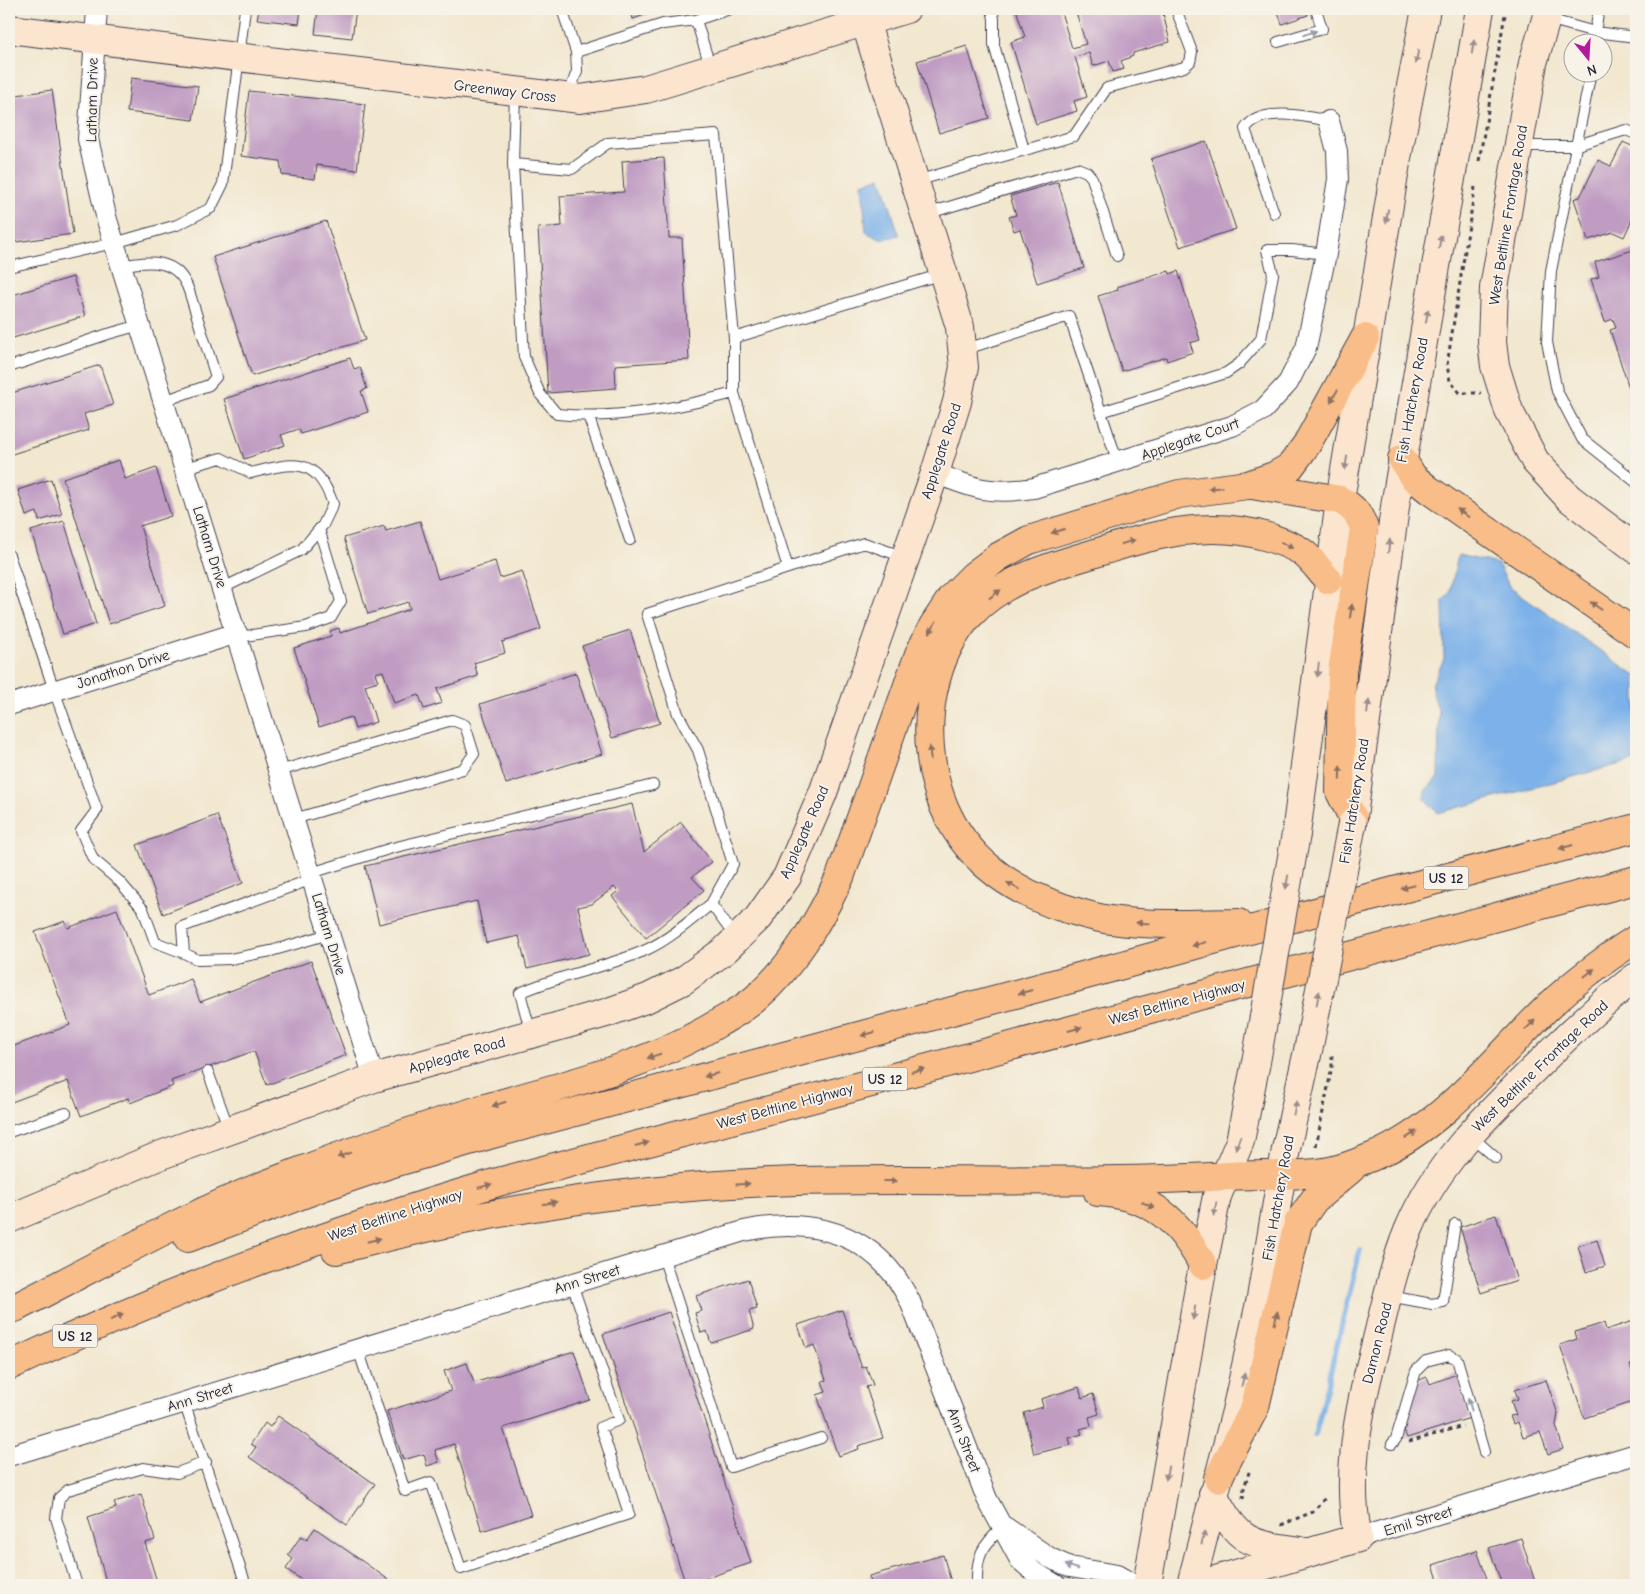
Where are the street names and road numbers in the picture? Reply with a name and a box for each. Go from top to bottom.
street label: Latham Drive [82,57,102,143]
street label: Greenway Cross [453,76,557,106]
street label: West Beltline Frontage Road [1485,124,1531,306]
street label: Fish Hatchery Road [1392,336,1432,464]
street label: Applegate Road [917,401,965,501]
street label: Applegate Court [1139,414,1242,464]
street label: Latham Drive [189,504,231,591]
street label: Jonathon Drive [74,645,172,692]
street label: Fish Hatchery Road [1335,737,1373,865]
street label: Applegate Road [775,783,833,881]
road number: US 12 [1424,866,1468,890]
street label: Latham Drive [308,891,350,978]
street label: West Beltline Highway [1107,975,1247,1029]
street label: West Beltline Frontage Road [1468,996,1612,1136]
street label: Applegate Road [407,1033,507,1077]
road number: US 12 [862,1068,908,1090]
street label: West Beltline Highway [715,1079,855,1133]
street label: Fish Hatchery Road [1258,1134,1298,1262]
street label: West Beltline Highway [325,1185,465,1245]
street label: Ann Street [552,1260,623,1298]
street label: Damon Road [1358,1300,1396,1386]
road number: US 12 [52,1324,98,1348]
street label: Ann Street [165,1378,236,1416]
street label: Ann Street [943,1405,985,1476]
street label: Emil Street [1382,1502,1455,1540]

